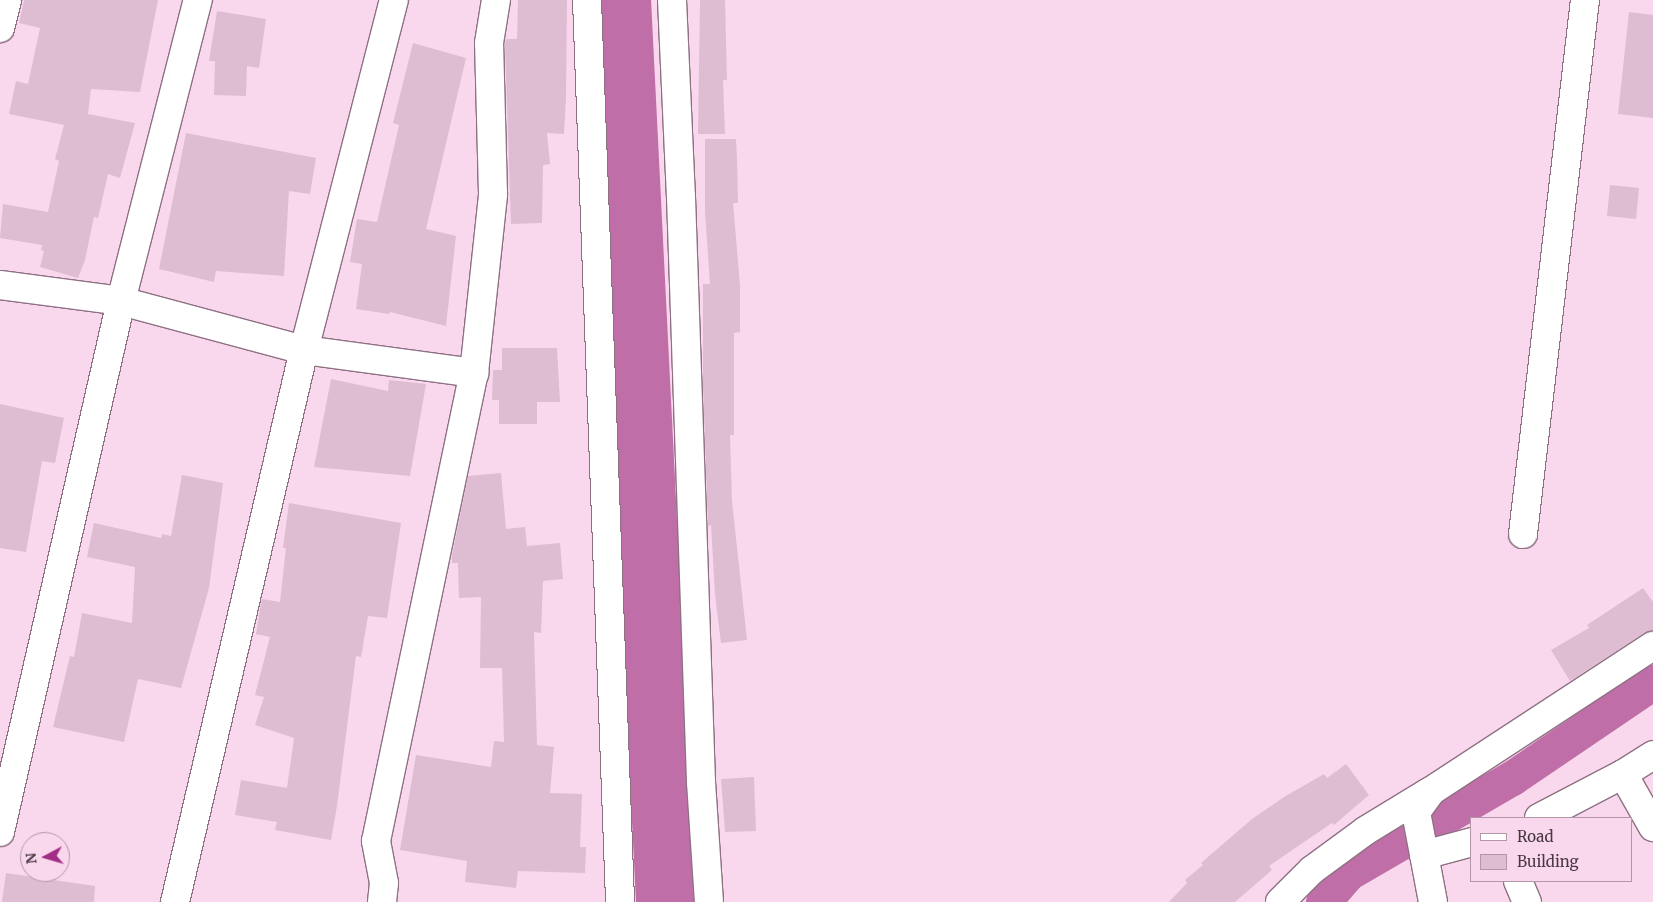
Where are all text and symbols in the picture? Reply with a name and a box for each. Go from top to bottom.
legend [1470,817,1633,882]
text: Road [1517,827,1553,846]
north arrow [20,832,70,882]
text: N [22,852,41,865]
text: Building [1517,852,1579,871]

